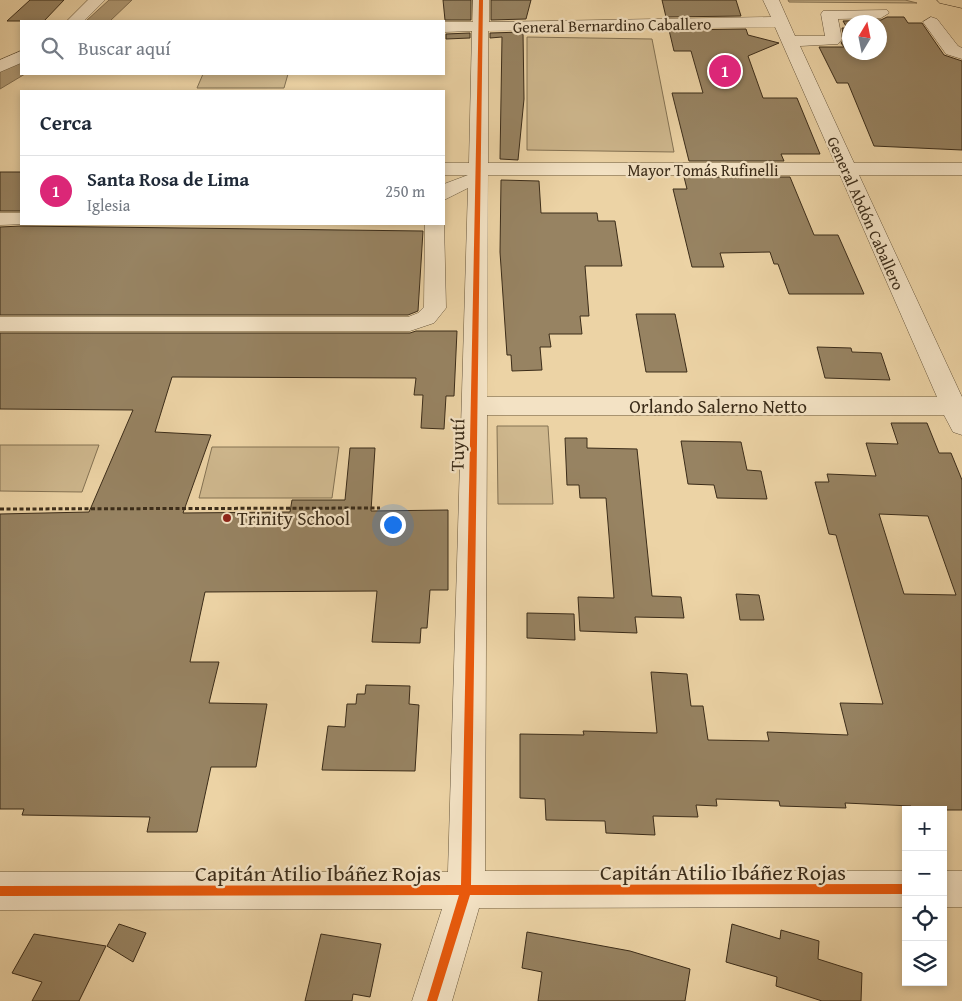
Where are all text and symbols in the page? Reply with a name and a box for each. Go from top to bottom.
street label: General Bernardino Caballero [513,11,711,39]
north arrow [842,15,887,60]
search box [20,20,445,75]
icon: search [38,34,66,62]
text: Buscar aquí [78,34,171,62]
pin: 1 [709,52,741,90]
text: Cerca [40,107,92,138]
street label: General Abdón Caballero [821,132,911,294]
street label: Mayor Tomás Rufinelli [627,158,779,182]
text: Santa Rosa de Lima [87,165,249,193]
text: 1 [52,179,60,203]
text: 250 m [385,179,425,203]
text: Iglesia [87,193,130,217]
street label: Orlando Salerno Netto [629,392,807,420]
street label: Tuyutí [443,418,471,472]
place label: Trinity School [237,504,350,532]
marker: Trinity School [221,512,233,524]
your location [380,512,406,538]
map controls [902,806,947,986]
button: + [902,806,947,851]
button: − [902,851,947,896]
street label: Capitán Atilio Ibáñez Rojas [600,856,846,888]
street label: Capitán Atilio Ibáñez Rojas [195,857,441,889]
button: locate [902,896,947,941]
button: layers [902,941,947,986]

